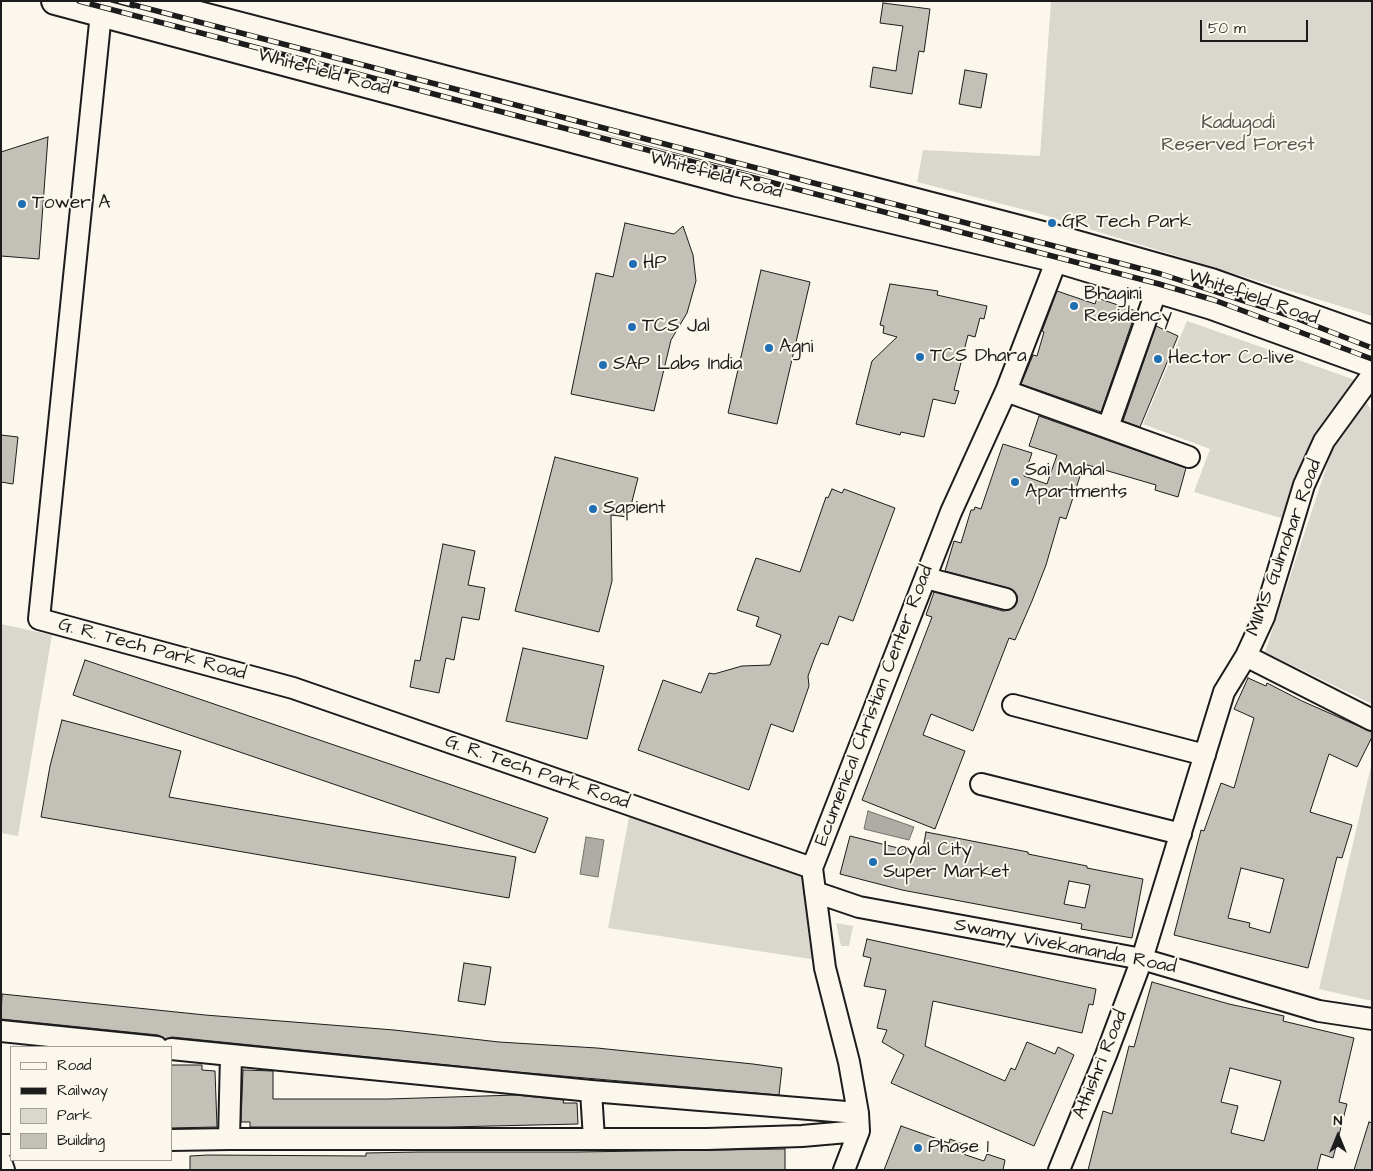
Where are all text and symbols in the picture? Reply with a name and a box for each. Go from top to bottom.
scale bar [1203,10,1310,42]
text: 50 m [1208,18,1246,39]
street label: Whitefield Road [255,44,393,102]
park label: Kadugodi Reserved Forest [1161,113,1315,157]
street label: Whitefield Road [647,147,785,205]
place label: Tower A [32,193,110,215]
marker: Tower A [16,198,28,210]
place label: GR Tech Park [1062,212,1191,234]
marker: GR Tech Park [1046,217,1058,229]
place label: HP [643,253,667,275]
marker: HP [627,258,639,270]
street label: Whitefield Road [1185,265,1321,331]
place label: Bhagini Residency [1084,284,1172,328]
marker: Bhagini Residency [1068,300,1080,312]
place label: TCS Jal [642,316,710,338]
marker: TCS Jal [626,321,638,333]
place label: Agni [779,337,813,359]
marker: Agni [763,342,775,354]
place label: TCS Dhara [930,346,1027,368]
place label: Hector Co-live [1168,348,1294,370]
marker: TCS Dhara [914,351,926,363]
marker: Hector Co-live [1152,353,1164,365]
place label: SAP Labs India [613,354,742,376]
marker: SAP Labs India [597,359,609,371]
street label: MIMS Gulmohar Road [1242,457,1328,639]
place label: Sai Mahal Apartments [1025,460,1127,504]
marker: Sai Mahal Apartments [1009,476,1021,488]
place label: Sapient [603,498,666,520]
marker: Sapient [587,503,599,515]
street label: Ecumenical Christian Center Road [811,563,939,849]
street label: G. R. Tech Park Road [56,614,248,686]
street label: G. R. Tech Park Road [442,731,632,815]
place label: Loyal City Super Market [883,840,1009,884]
marker: Loyal City Super Market [867,856,879,868]
street label: Swamy Vivekananda Road [952,914,1178,980]
street label: Athishri Road [1069,1007,1133,1123]
legend [10,1046,172,1161]
text: Road [57,1055,91,1076]
text: Railway [57,1080,108,1101]
text: Park [57,1105,92,1126]
north arrow [1313,1111,1363,1161]
text: N [1334,1111,1342,1131]
text: Building [57,1130,105,1151]
place label: Phase 1 [928,1137,989,1159]
marker: Phase 1 [912,1142,924,1154]

